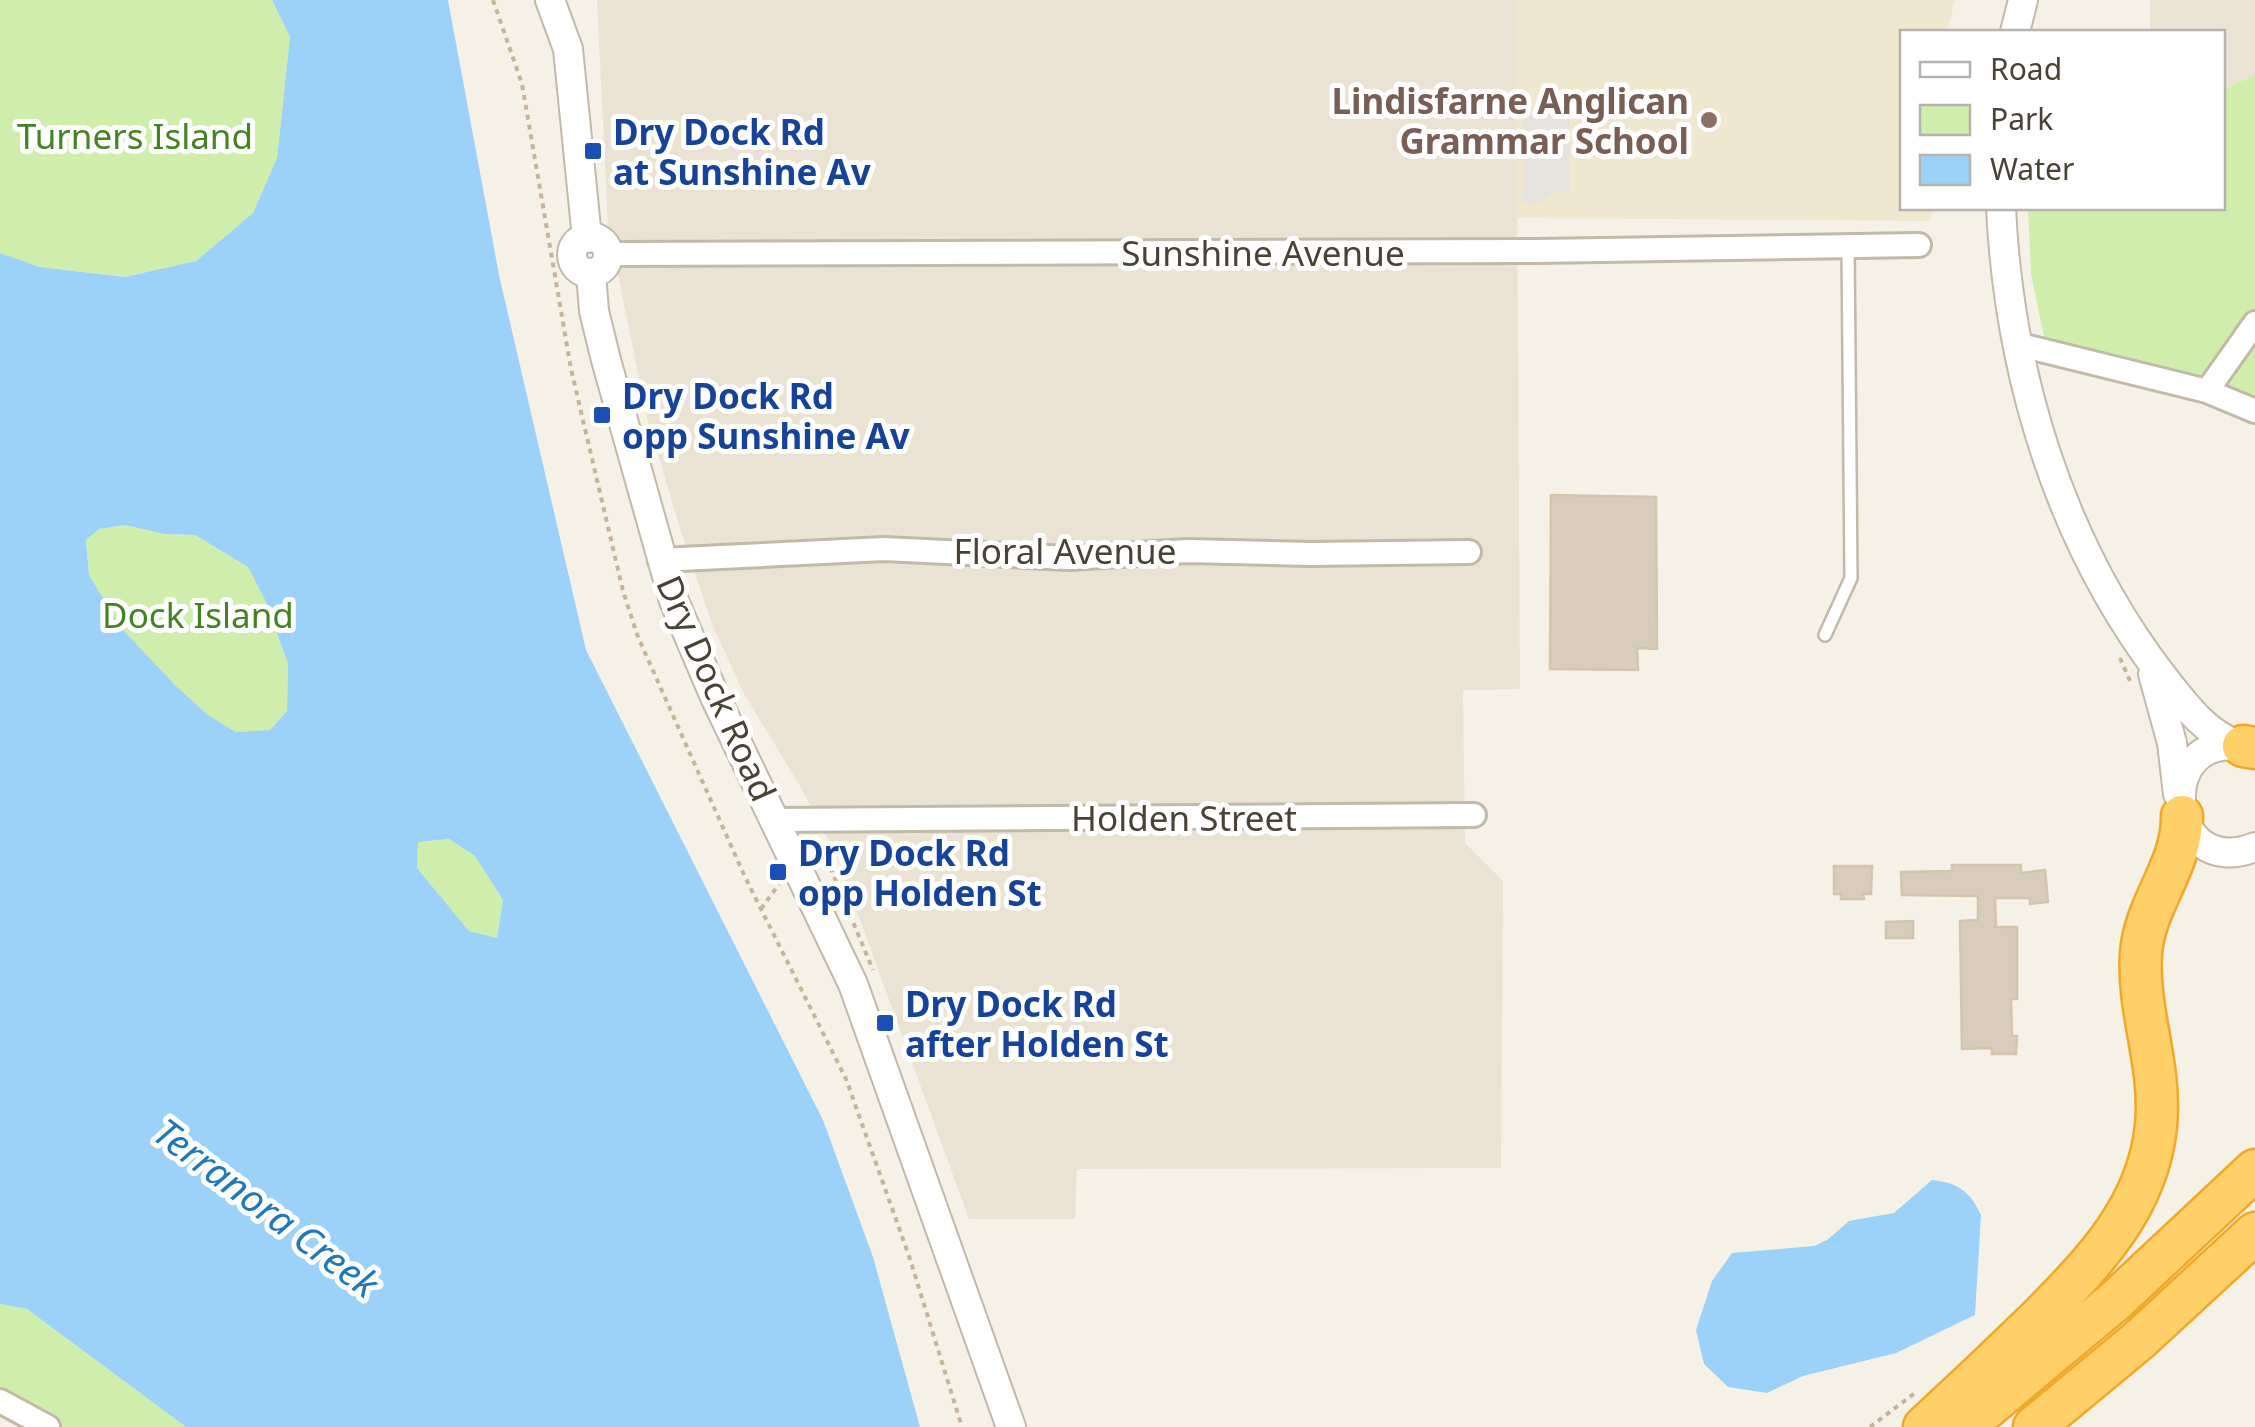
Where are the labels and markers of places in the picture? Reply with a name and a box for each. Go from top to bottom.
place label: Lindisfarne Anglican Grammar School [1331,77,1689,164]
place label: Dry Dock Rd at Sunshine Av [613,108,871,195]
marker: Lindisfarne Anglican Grammar School [1698,109,1720,131]
marker: Dry Dock Rd at Sunshine Av [582,140,604,162]
place label: Dry Dock Rd opp Sunshine Av [622,372,910,459]
marker: Dry Dock Rd opp Sunshine Av [591,404,613,426]
place label: Dry Dock Rd opp Holden St [798,829,1042,916]
marker: Dry Dock Rd opp Holden St [767,861,789,883]
place label: Dry Dock Rd after Holden St [905,980,1169,1067]
marker: Dry Dock Rd after Holden St [874,1012,896,1034]

